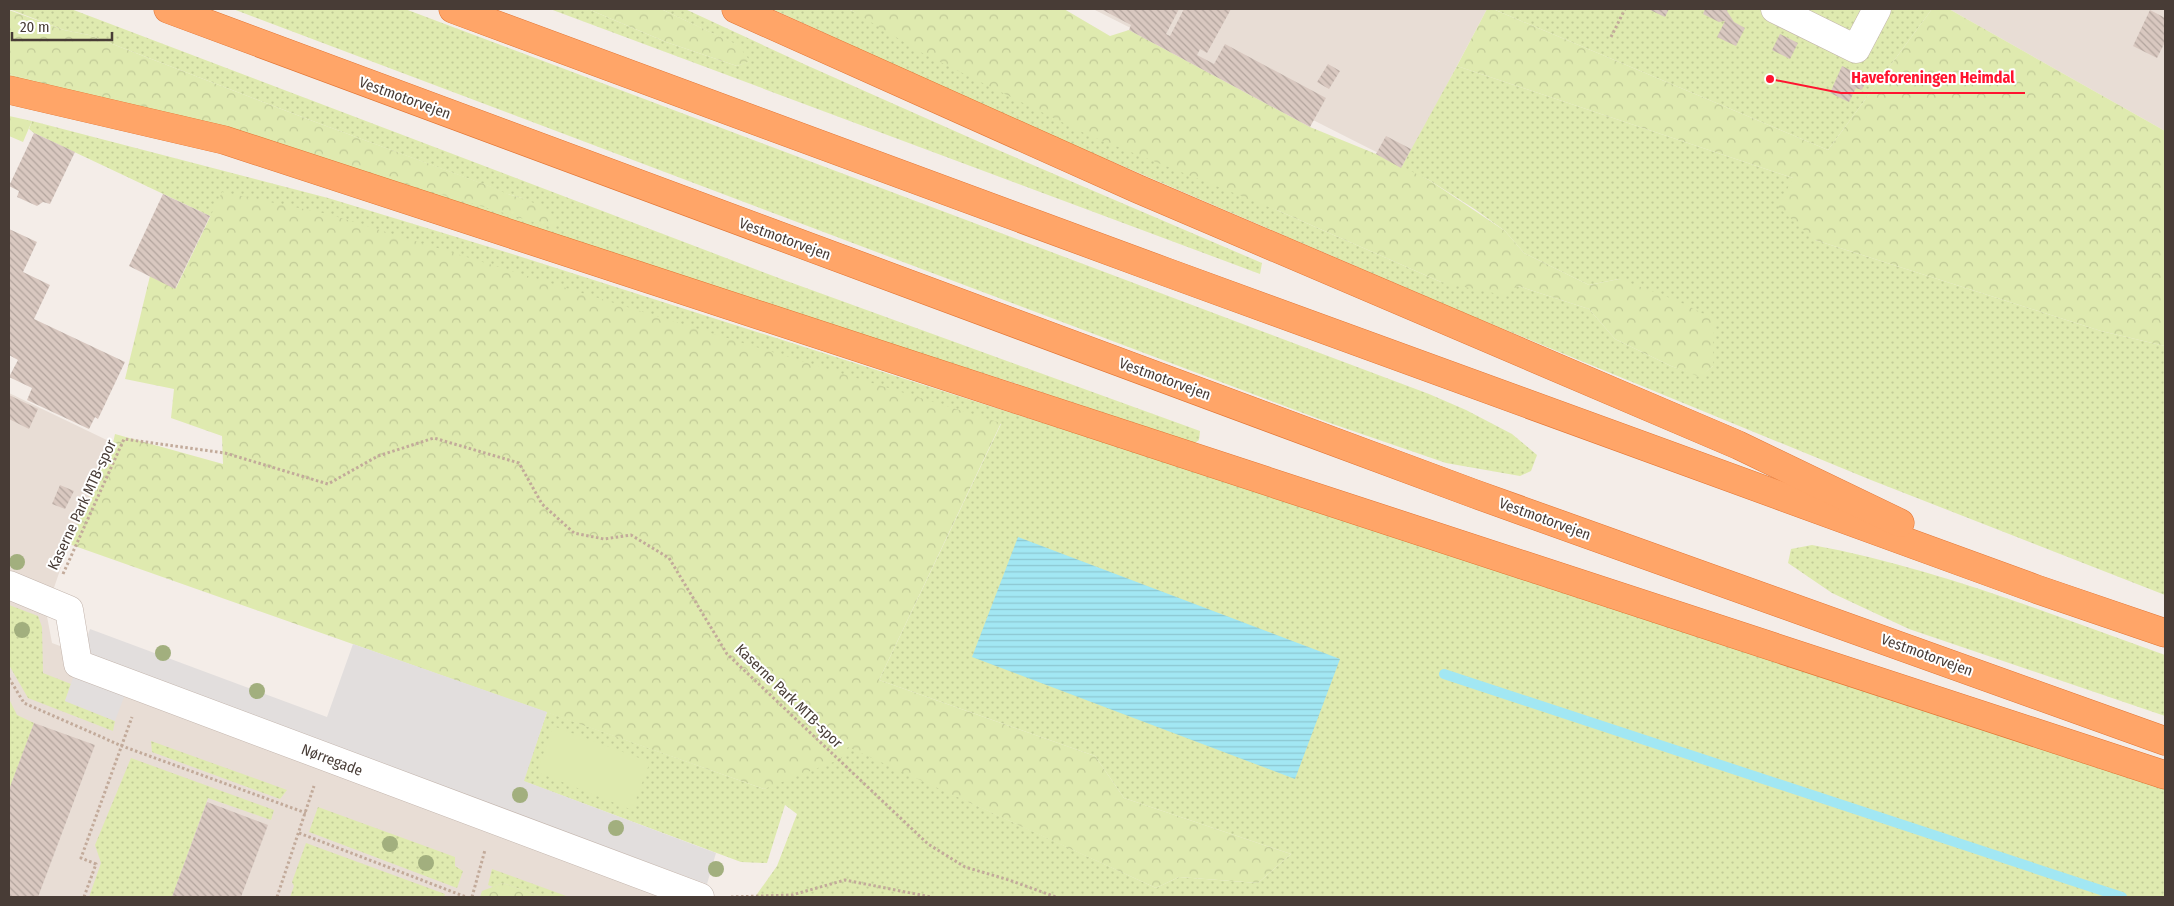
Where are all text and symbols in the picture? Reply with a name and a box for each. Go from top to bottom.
scale bar [12,10,112,42]
text: 20 m [20,18,50,36]
callout: Haveforeningen Heimdal [1841,62,2025,93]
text: Haveforeningen Heimdal [1851,68,2015,87]
street label: Vestmotorvejen [357,73,453,123]
street label: Vestmotorvejen [737,214,833,264]
street label: Vestmotorvejen [1117,354,1213,404]
street label: Kaserne Park MTB-spor [44,436,120,573]
street label: Vestmotorvejen [1497,494,1593,544]
street label: Vestmotorvejen [1879,630,1975,680]
street label: Kaserne Park MTB-spor [732,640,847,752]
street label: Nørregade [299,740,365,780]

